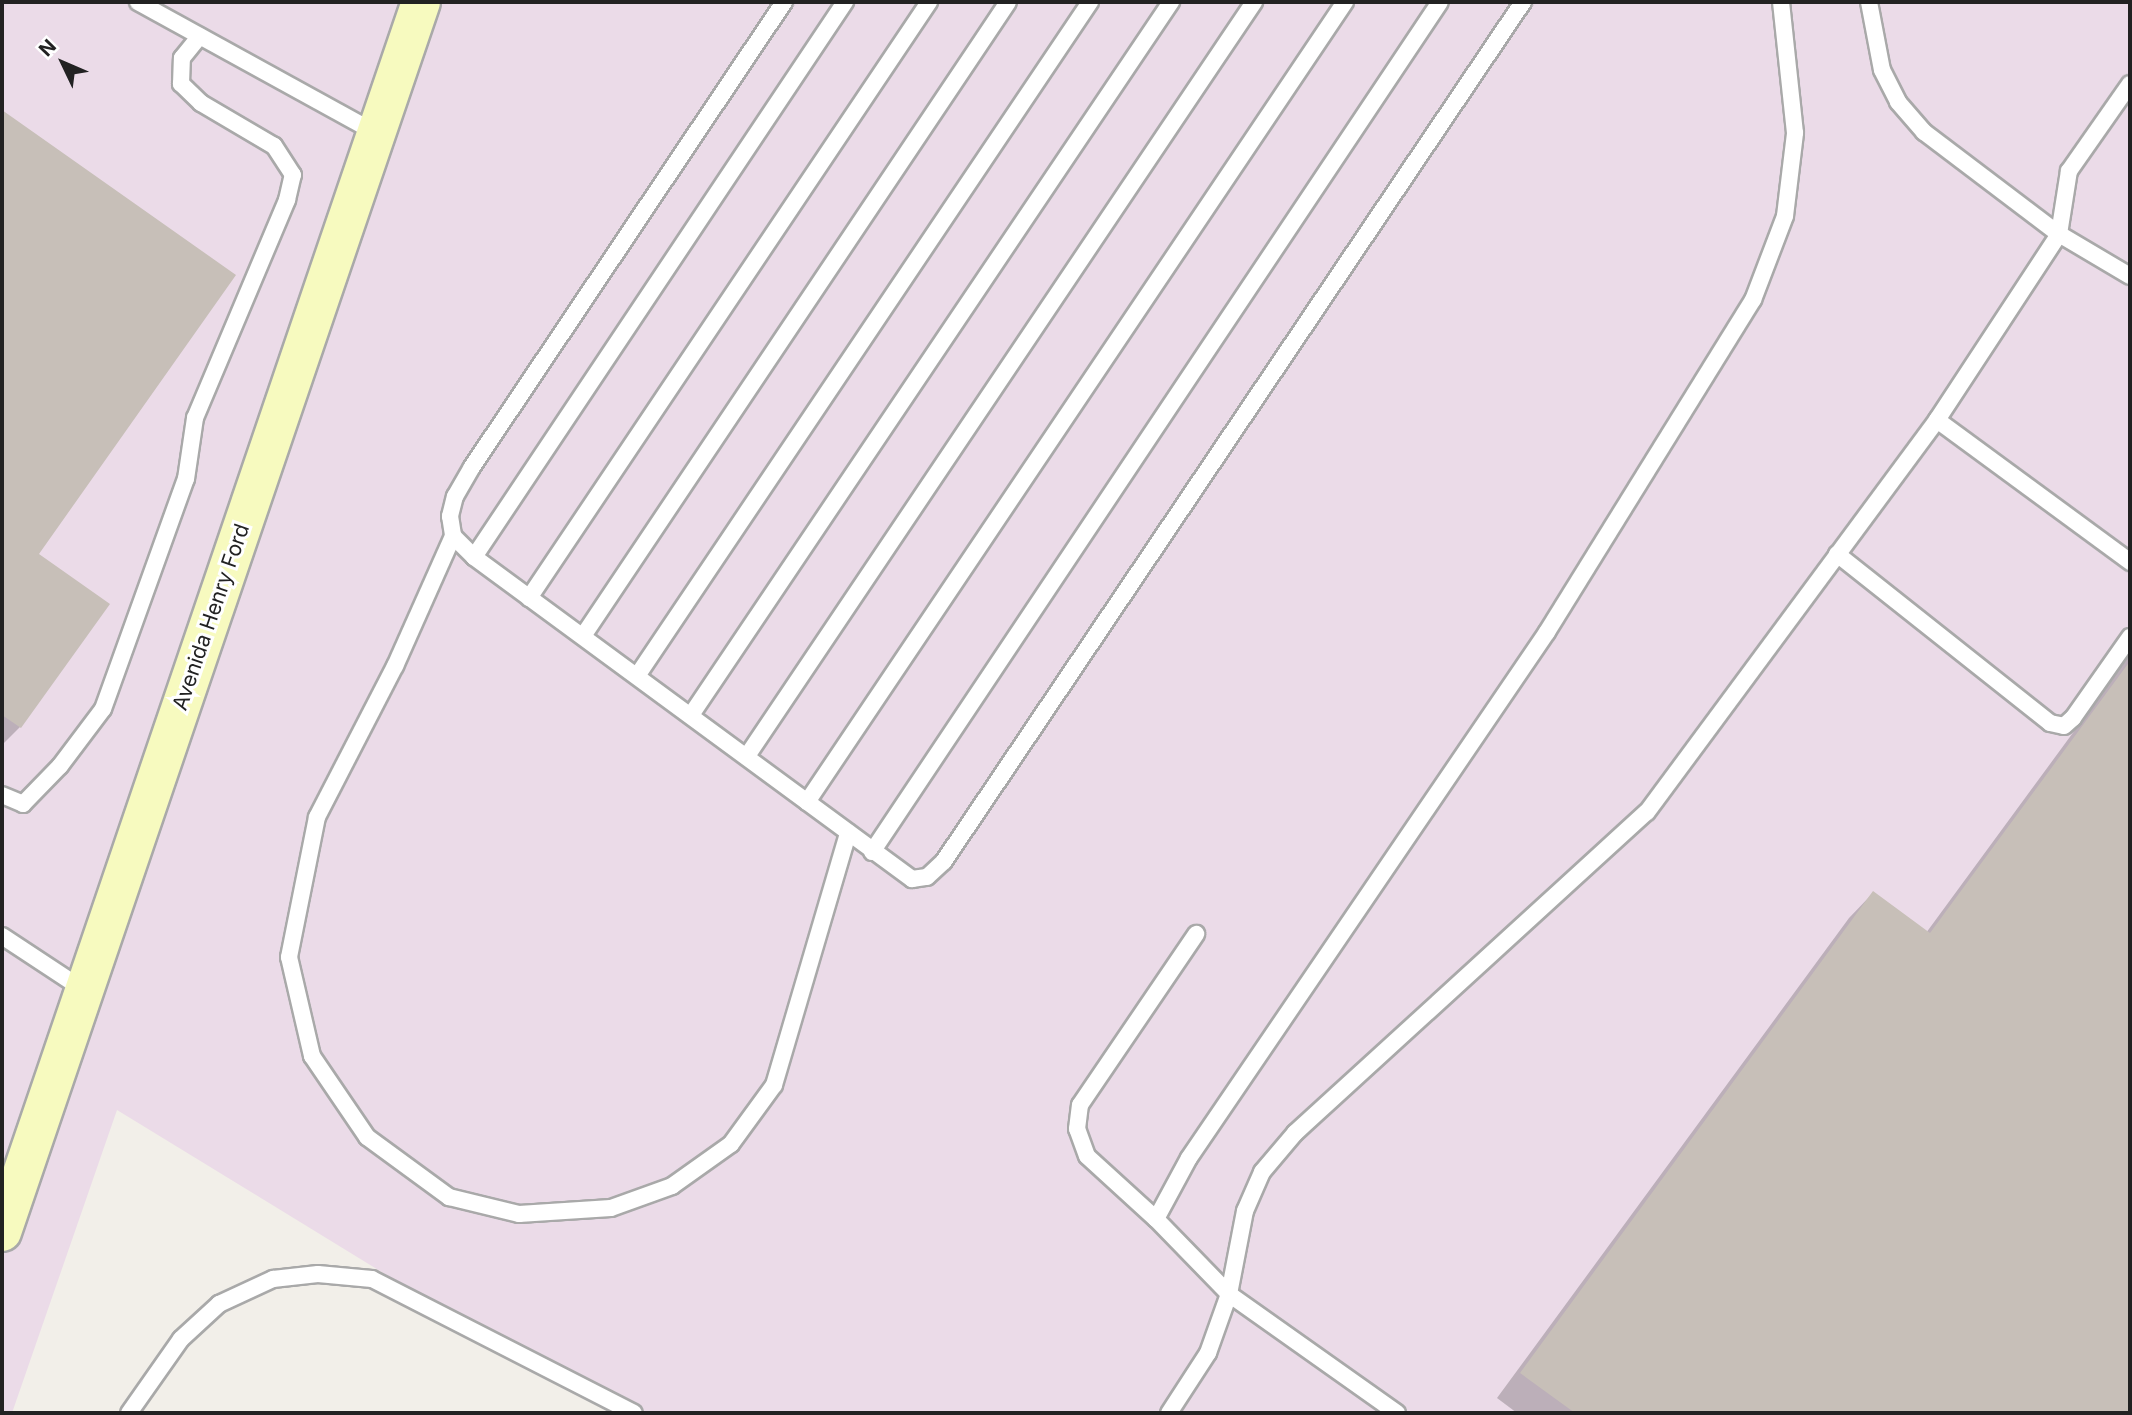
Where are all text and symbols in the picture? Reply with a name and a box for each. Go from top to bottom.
north arrow [28,28,98,98]
text: N [34,35,61,61]
street label: Avenida Henry Ford [167,520,255,714]

